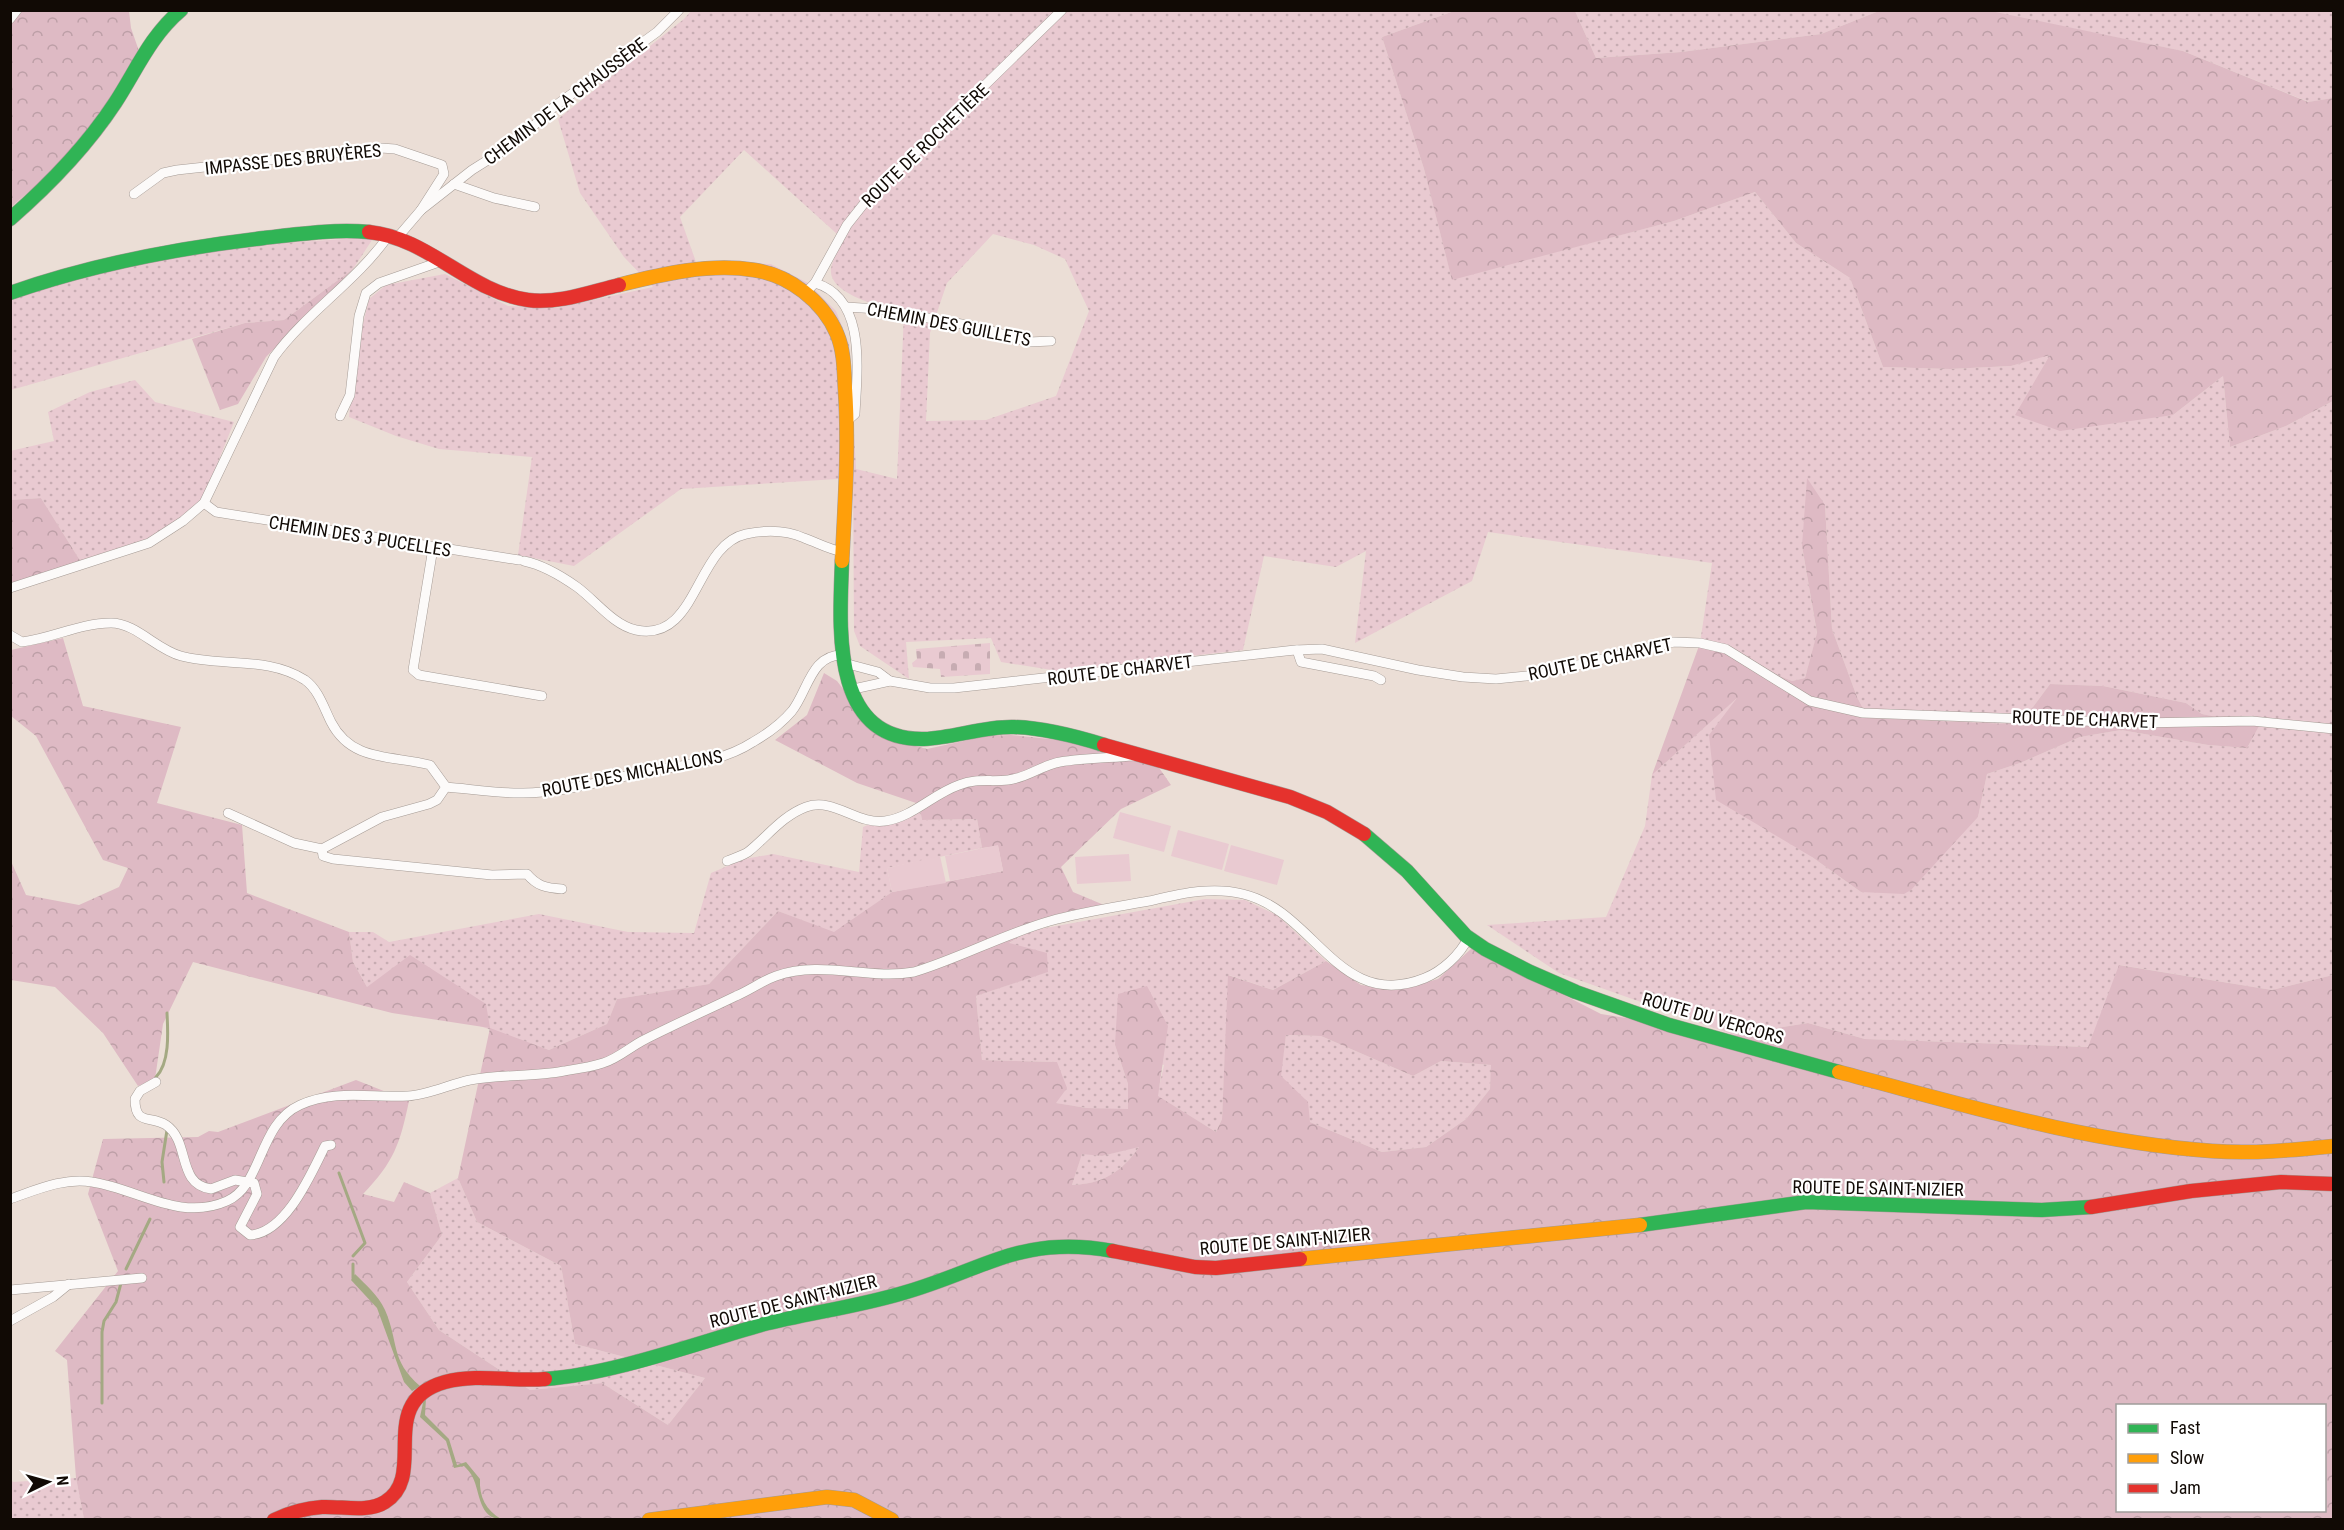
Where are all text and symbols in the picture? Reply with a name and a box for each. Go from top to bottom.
street label: CHEMIN DE LA CHAUSSÈRE [480,33,651,169]
street label: ROUTE DE ROCHETIÈRE [857,79,993,211]
street label: IMPASSE DES BRUYÈRES [204,139,382,179]
street label: CHEMIN DES GUILLETS [865,298,1033,350]
street label: CHEMIN DES 3 PUCELLES [267,511,453,561]
street label: ROUTE DE CHARVET [1526,634,1674,684]
street label: ROUTE DE CHARVET [1046,651,1194,689]
street label: ROUTE DE CHARVET [2012,706,2158,732]
street label: ROUTE DES MICHALLONS [540,745,724,801]
street label: ROUTE DU VERCORS [1640,988,1786,1048]
street label: ROUTE DE SAINT-NIZIER [1792,1176,1964,1200]
street label: ROUTE DE SAINT-NIZIER [1199,1223,1372,1259]
street label: ROUTE DE SAINT-NIZIER [707,1270,879,1332]
legend [2116,1404,2326,1512]
text: Fast [2170,1417,2201,1438]
text: Slow [2170,1447,2205,1468]
north arrow [18,1452,78,1512]
text: N [53,1475,72,1486]
text: Jam [2170,1477,2201,1498]

